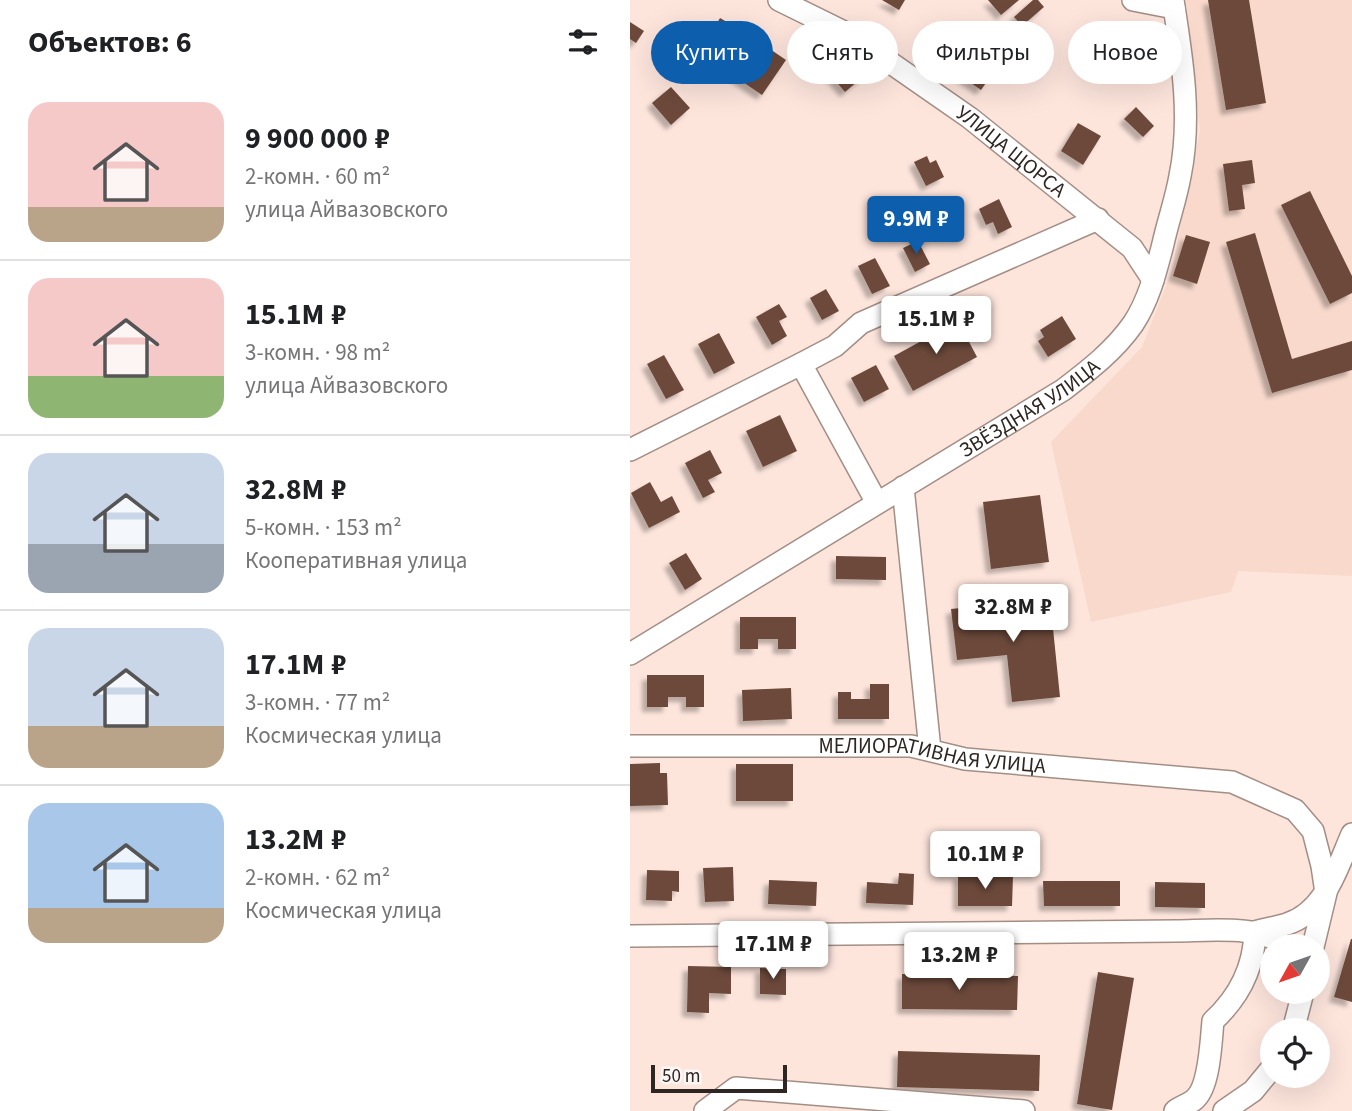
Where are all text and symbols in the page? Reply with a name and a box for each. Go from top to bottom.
text: Объектов: 6 [28,21,192,64]
chip: Купить [651,21,773,84]
chip: Снять [787,21,898,84]
chip: Фильтры [912,21,1054,84]
chip: Новое [1068,21,1182,84]
icon: filters [564,23,602,61]
street label: УЛИЦА ЩОРСА [950,98,1073,205]
text: 9 900 000 ₽ [245,117,390,160]
icon: home [84,130,168,214]
text: 2-комн. · 60 m² [245,160,390,193]
text: улица Айвазовского [245,193,448,226]
pin: 9.9M ₽ [859,196,973,256]
text: 9.9M ₽ [883,202,949,235]
text: 15.1M ₽ [245,293,346,336]
pin: 15.1M ₽ [871,296,1001,356]
text: 15.1M ₽ [897,302,975,335]
icon: home [84,306,168,390]
text: 3-комн. · 98 m² [245,336,390,369]
street label: ЗВЁЗДНАЯ УЛИЦА [953,351,1107,465]
text: улица Айвазовского [245,369,448,402]
text: 32.8M ₽ [245,468,346,511]
icon: home [84,481,168,565]
text: 5-комн. · 153 m² [245,511,402,544]
text: Кооперативная улица [245,544,467,577]
pin: 32.8M ₽ [948,584,1078,644]
text: 32.8M ₽ [974,590,1052,623]
text: 17.1M ₽ [245,643,346,686]
icon: home [84,656,168,740]
text: 3-комн. · 77 m² [245,686,390,719]
text: Космическая улица [245,719,442,752]
street label: МЕЛИОРАТИВНАЯ УЛИЦА [819,730,1047,781]
text: 13.2M ₽ [245,818,346,861]
icon: home [84,831,168,915]
pin: 10.1M ₽ [920,832,1050,891]
text: 10.1M ₽ [946,837,1024,870]
text: 2-комн. · 62 m² [245,861,390,894]
text: Космическая улица [245,894,442,927]
pin: 17.1M ₽ [708,922,838,981]
text: 17.1M ₽ [734,927,812,960]
pin: 13.2M ₽ [894,932,1024,992]
north arrow [1260,934,1330,1004]
map controls [1260,934,1330,1088]
text: 13.2M ₽ [920,938,998,971]
button: locate [1260,1018,1330,1088]
scale bar [651,1062,788,1094]
text: 50 m [662,1063,700,1090]

